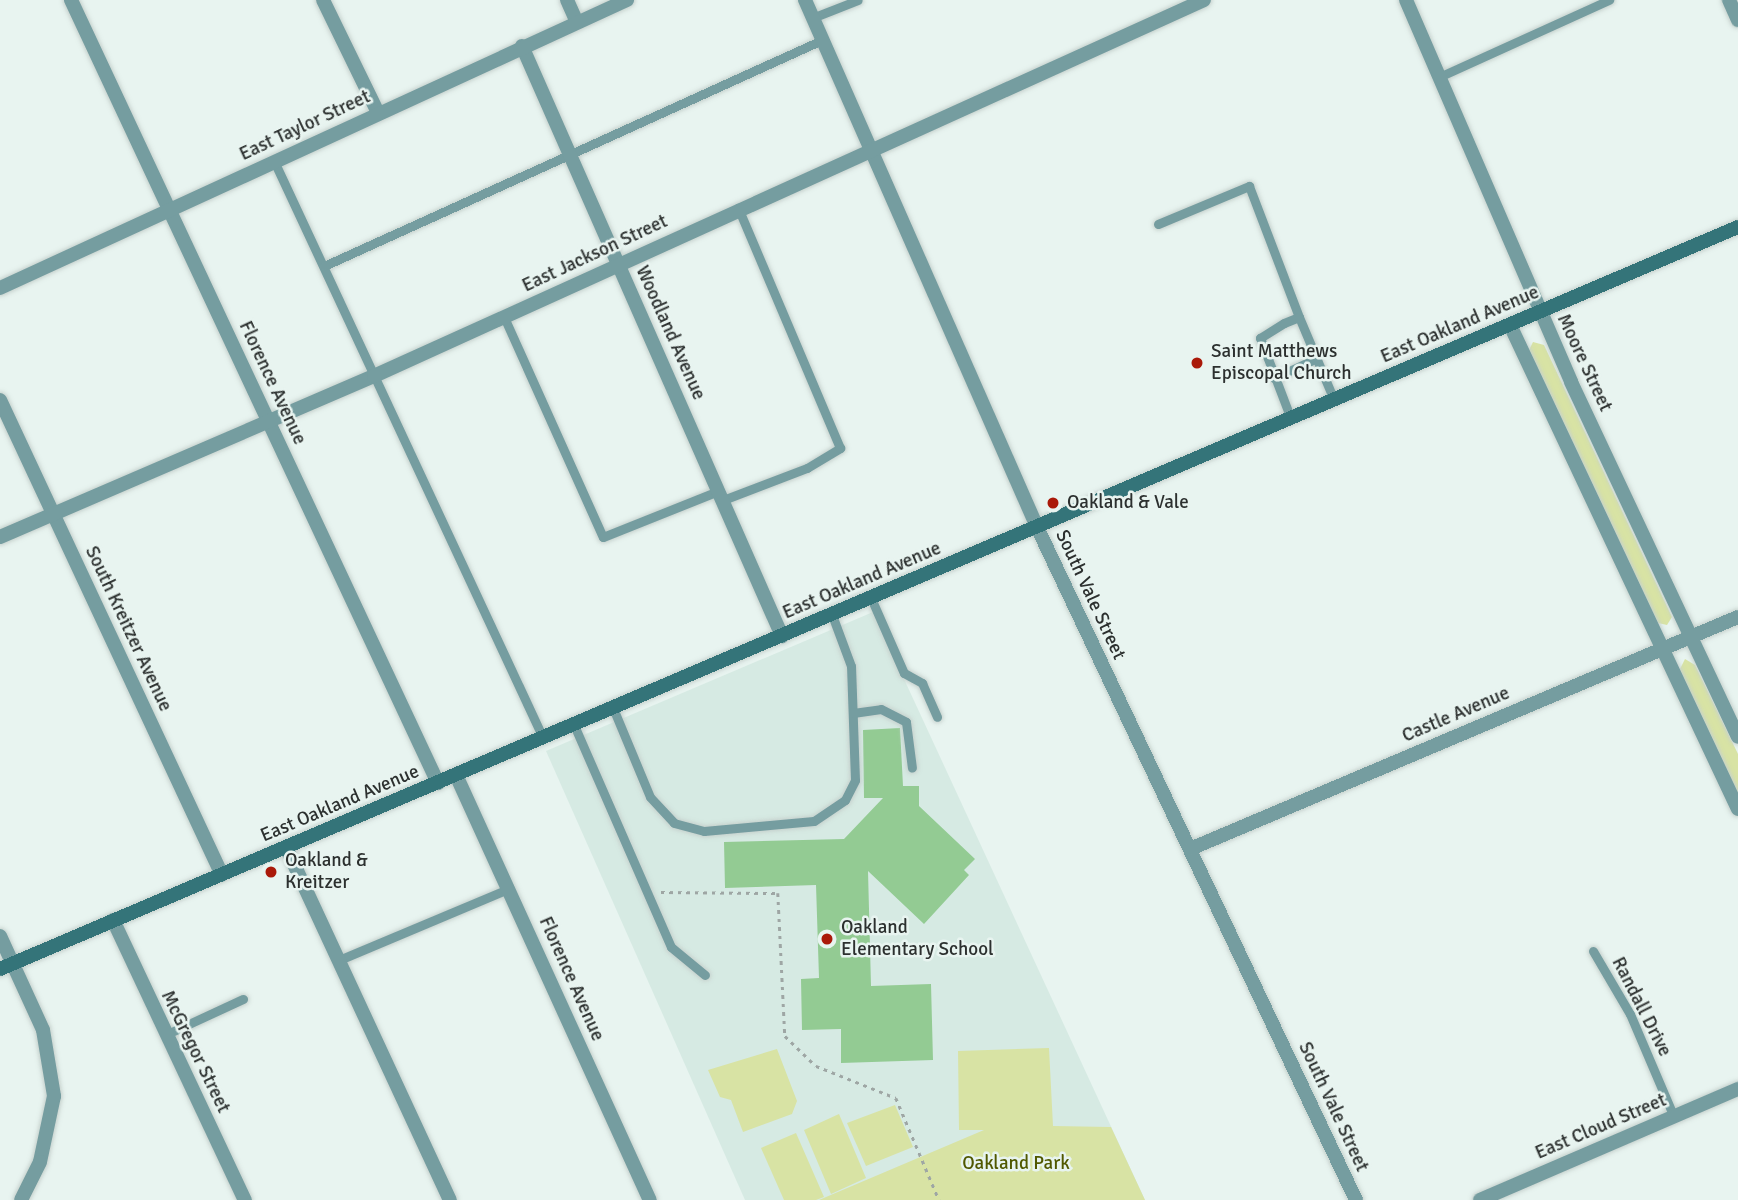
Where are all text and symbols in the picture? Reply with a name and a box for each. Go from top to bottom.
street label: East Taylor Street [236,86,374,166]
street label: East Jackson Street [519,210,671,298]
street label: Woodland Avenue [630,262,710,404]
street label: East Oakland Avenue [1377,281,1543,369]
street label: Moore Street [1551,311,1617,415]
street label: Florence Avenue [233,318,311,448]
place label: Saint Matthews Episcopal Church [1211,341,1352,385]
marker: Saint Matthews Episcopal Church [1189,355,1205,371]
place label: Oakland & Vale [1067,492,1189,514]
marker: Oakland & Vale [1045,495,1061,511]
street label: South Vale Street [1050,527,1130,663]
street label: East Oakland Avenue [779,537,945,625]
street label: South Kreitzer Avenue [80,543,176,715]
street label: Castle Avenue [1399,682,1513,748]
street label: East Oakland Avenue [257,760,423,848]
place label: Oakland & Kreitzer [285,850,368,894]
marker: Oakland & Kreitzer [263,864,279,880]
street label: Florence Avenue [533,913,609,1045]
place label: Oakland Elementary School [841,917,994,961]
marker: Oakland Elementary School [819,931,835,947]
street label: Randall Drive [1606,953,1676,1061]
street label: McGregor Street [156,987,234,1117]
street label: South Vale Street [1293,1039,1373,1175]
street label: East Cloud Street [1532,1089,1670,1165]
park label: Oakland Park [962,1153,1070,1175]

